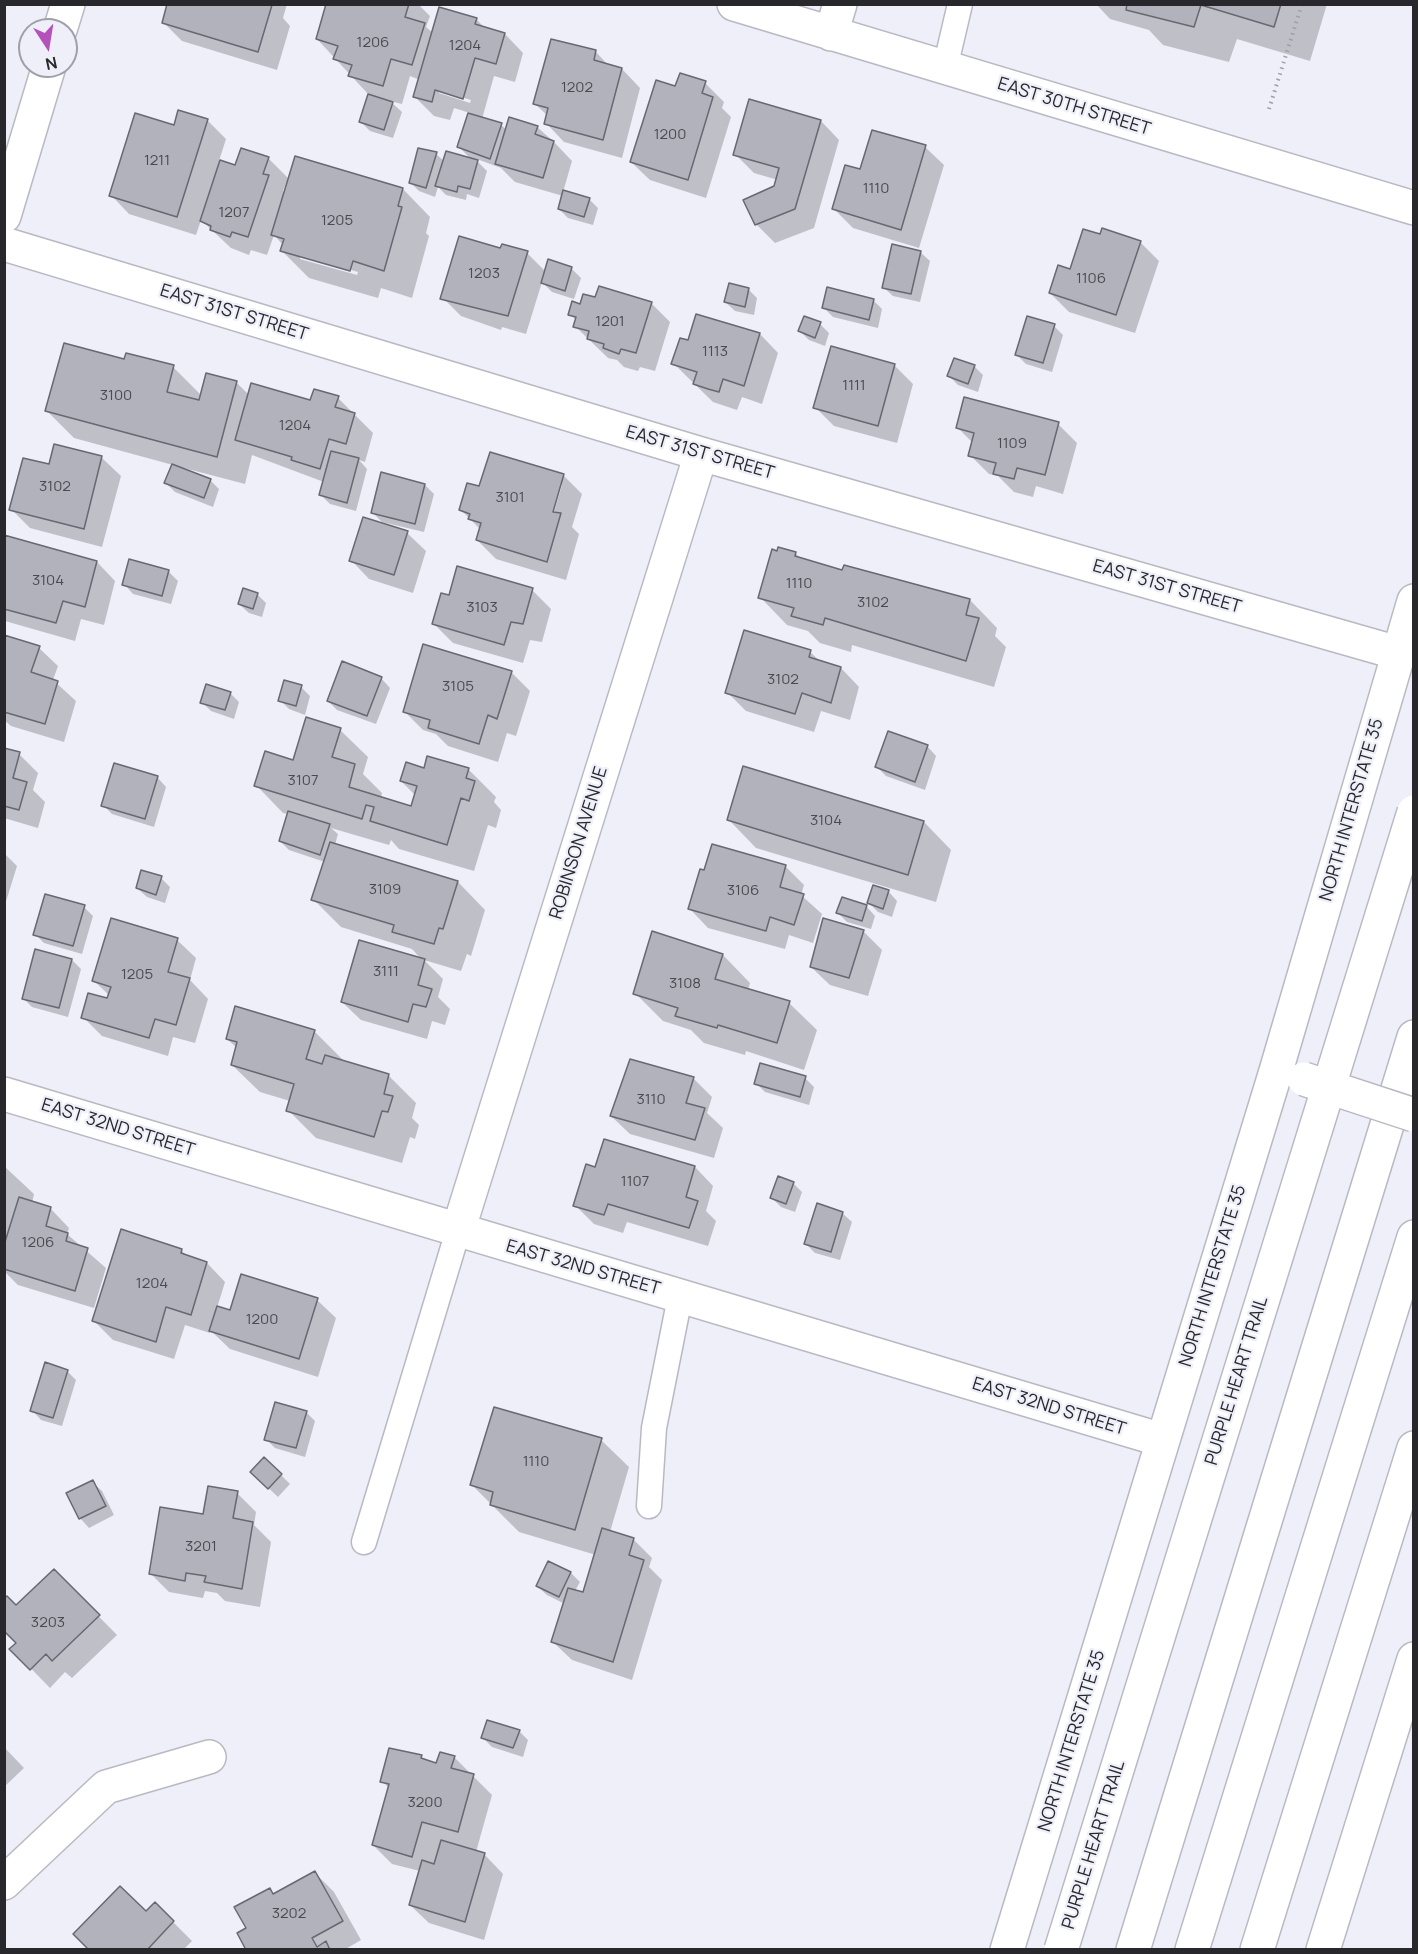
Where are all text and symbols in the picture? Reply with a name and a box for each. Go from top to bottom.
north arrow [18,18,78,78]
house number: 1206 [357,34,389,52]
house number: 1204 [449,37,481,55]
text: N [43,52,59,76]
street label: EAST 30TH STREET [995,73,1153,141]
house number: 1202 [561,79,593,97]
house number: 1200 [654,126,686,144]
house number: 1211 [144,152,170,170]
house number: 1110 [863,180,889,198]
house number: 1207 [218,204,250,222]
house number: 1205 [321,212,353,230]
house number: 1203 [468,265,500,283]
house number: 1106 [1076,270,1106,288]
street label: EAST 31ST STREET [157,280,311,346]
house number: 1201 [595,313,625,331]
house number: 1113 [702,343,728,361]
house number: 1111 [842,377,866,395]
house number: 3100 [100,387,132,405]
house number: 1204 [279,417,311,435]
street label: EAST 31ST STREET [623,421,777,485]
house number: 1109 [997,435,1027,453]
house number: 3102 [39,478,71,496]
house number: 3101 [495,489,525,507]
street label: EAST 31ST STREET [1090,555,1244,619]
house number: 3104 [32,572,64,590]
house number: 1110 [786,575,812,593]
house number: 3102 [857,594,889,612]
house number: 3103 [466,599,498,617]
house number: 3102 [767,671,799,689]
house number: 3105 [442,678,474,696]
street label: NORTH INTERSTATE 35 [1316,716,1388,904]
street label: ROBINSON AVENUE [546,764,612,922]
house number: 3107 [288,772,318,790]
house number: 3104 [810,812,842,830]
house number: 3109 [369,881,401,899]
house number: 3106 [727,882,759,900]
house number: 3111 [373,963,399,981]
house number: 1205 [121,966,153,984]
house number: 3108 [669,975,701,993]
house number: 3110 [636,1091,666,1109]
street label: EAST 32ND STREET [39,1094,197,1162]
house number: 1107 [621,1173,649,1191]
street label: NORTH INTERSTATE 35 [1175,1182,1251,1370]
house number: 1206 [22,1234,54,1252]
street label: EAST 32ND STREET [503,1236,663,1300]
house number: 1204 [136,1275,168,1293]
street label: PURPLE HEART TRAIL [1201,1294,1273,1468]
house number: 1200 [246,1311,278,1329]
street label: EAST 32ND STREET [970,1373,1128,1441]
house number: 1110 [523,1453,549,1471]
house number: 3201 [185,1538,217,1556]
house number: 3203 [31,1614,65,1632]
street label: NORTH INTERSTATE 35 [1034,1647,1110,1835]
street label: PURPLE HEART TRAIL [1058,1758,1130,1932]
house number: 3200 [407,1794,443,1812]
house number: 3202 [272,1905,306,1923]

